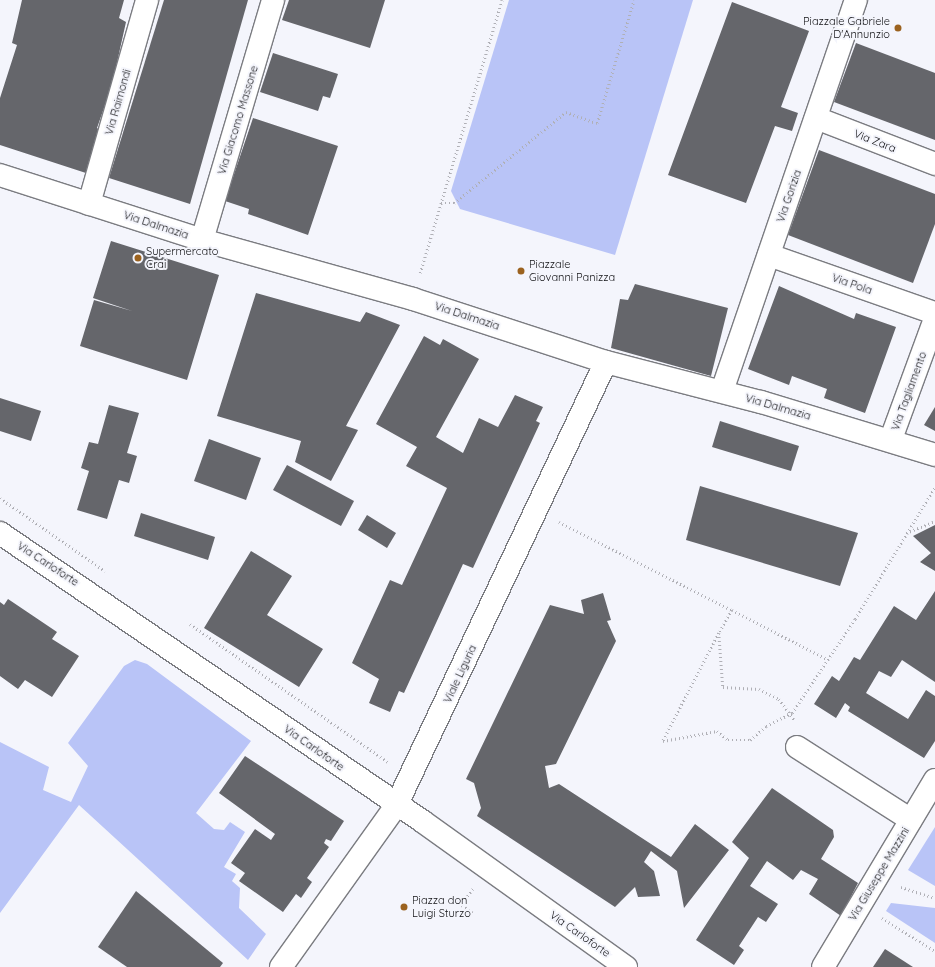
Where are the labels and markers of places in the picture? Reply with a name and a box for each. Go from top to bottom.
place label: Piazzale Gabriele D'Annunzio [803,15,890,41]
marker: Piazzale Gabriele D'Annunzio [893,23,903,33]
place label: Supermercato Crai [146,245,218,271]
marker: Supermercato Crai [133,253,143,263]
place label: Piazzale Giovanni Panizza [529,258,615,284]
marker: Piazzale Giovanni Panizza [516,266,526,276]
place label: Piazza don Luigi Sturzo [412,894,471,920]
marker: Piazza don Luigi Sturzo [399,902,409,912]

